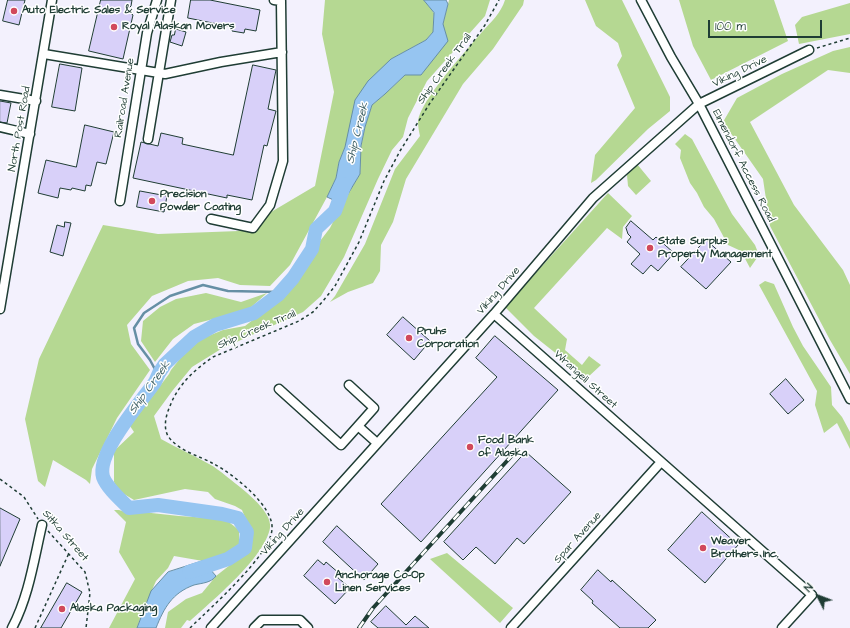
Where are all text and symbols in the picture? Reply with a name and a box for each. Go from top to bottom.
place label: Auto Electric Sales & Service [22,4,176,18]
marker: Auto Electric Sales & Service [9,6,19,16]
scale bar [710,12,824,38]
text: 100 m [715,18,746,35]
place label: Royal Alaskan Movers [122,20,234,34]
marker: Royal Alaskan Movers [109,22,119,32]
street label: Ship Creek Trail [415,31,475,107]
street label: Viking Drive [711,53,769,91]
street label: Railroad Avenue [112,57,138,139]
street label: North Post Road [6,85,34,173]
water label: Ship Creek [343,101,373,165]
street label: Elmendorf Access Road [709,107,777,225]
place label: Precision Powder Coating [160,188,241,214]
marker: Precision Powder Coating [147,196,157,206]
place label: State Surplus Property Management [658,235,772,261]
marker: State Surplus Property Management [645,243,655,253]
street label: Viking Drive [475,264,523,318]
street label: Ship Creek Trail [216,308,298,352]
place label: Pruhs Corporation [417,325,479,351]
marker: Pruhs Corporation [404,333,414,343]
street label: Wrangell Street [551,348,619,412]
water label: Ship Creek [126,359,174,417]
place label: Food Bank of Alaska [478,434,534,460]
marker: Food Bank of Alaska [465,442,475,452]
street label: Viking Drive [258,506,308,558]
street label: Sitka Street [39,508,91,564]
street label: Spar Avenue [551,509,605,567]
place label: Weaver Brothers Inc. [711,535,779,561]
marker: Weaver Brothers Inc. [698,543,708,553]
place label: Anchorage Co-Op Linen Services [335,569,425,595]
north arrow [798,576,838,616]
marker: Anchorage Co-Op Linen Services [322,577,332,587]
text: N [801,580,817,595]
place label: Alaska Packaging [70,602,157,616]
marker: Alaska Packaging [57,604,67,614]

